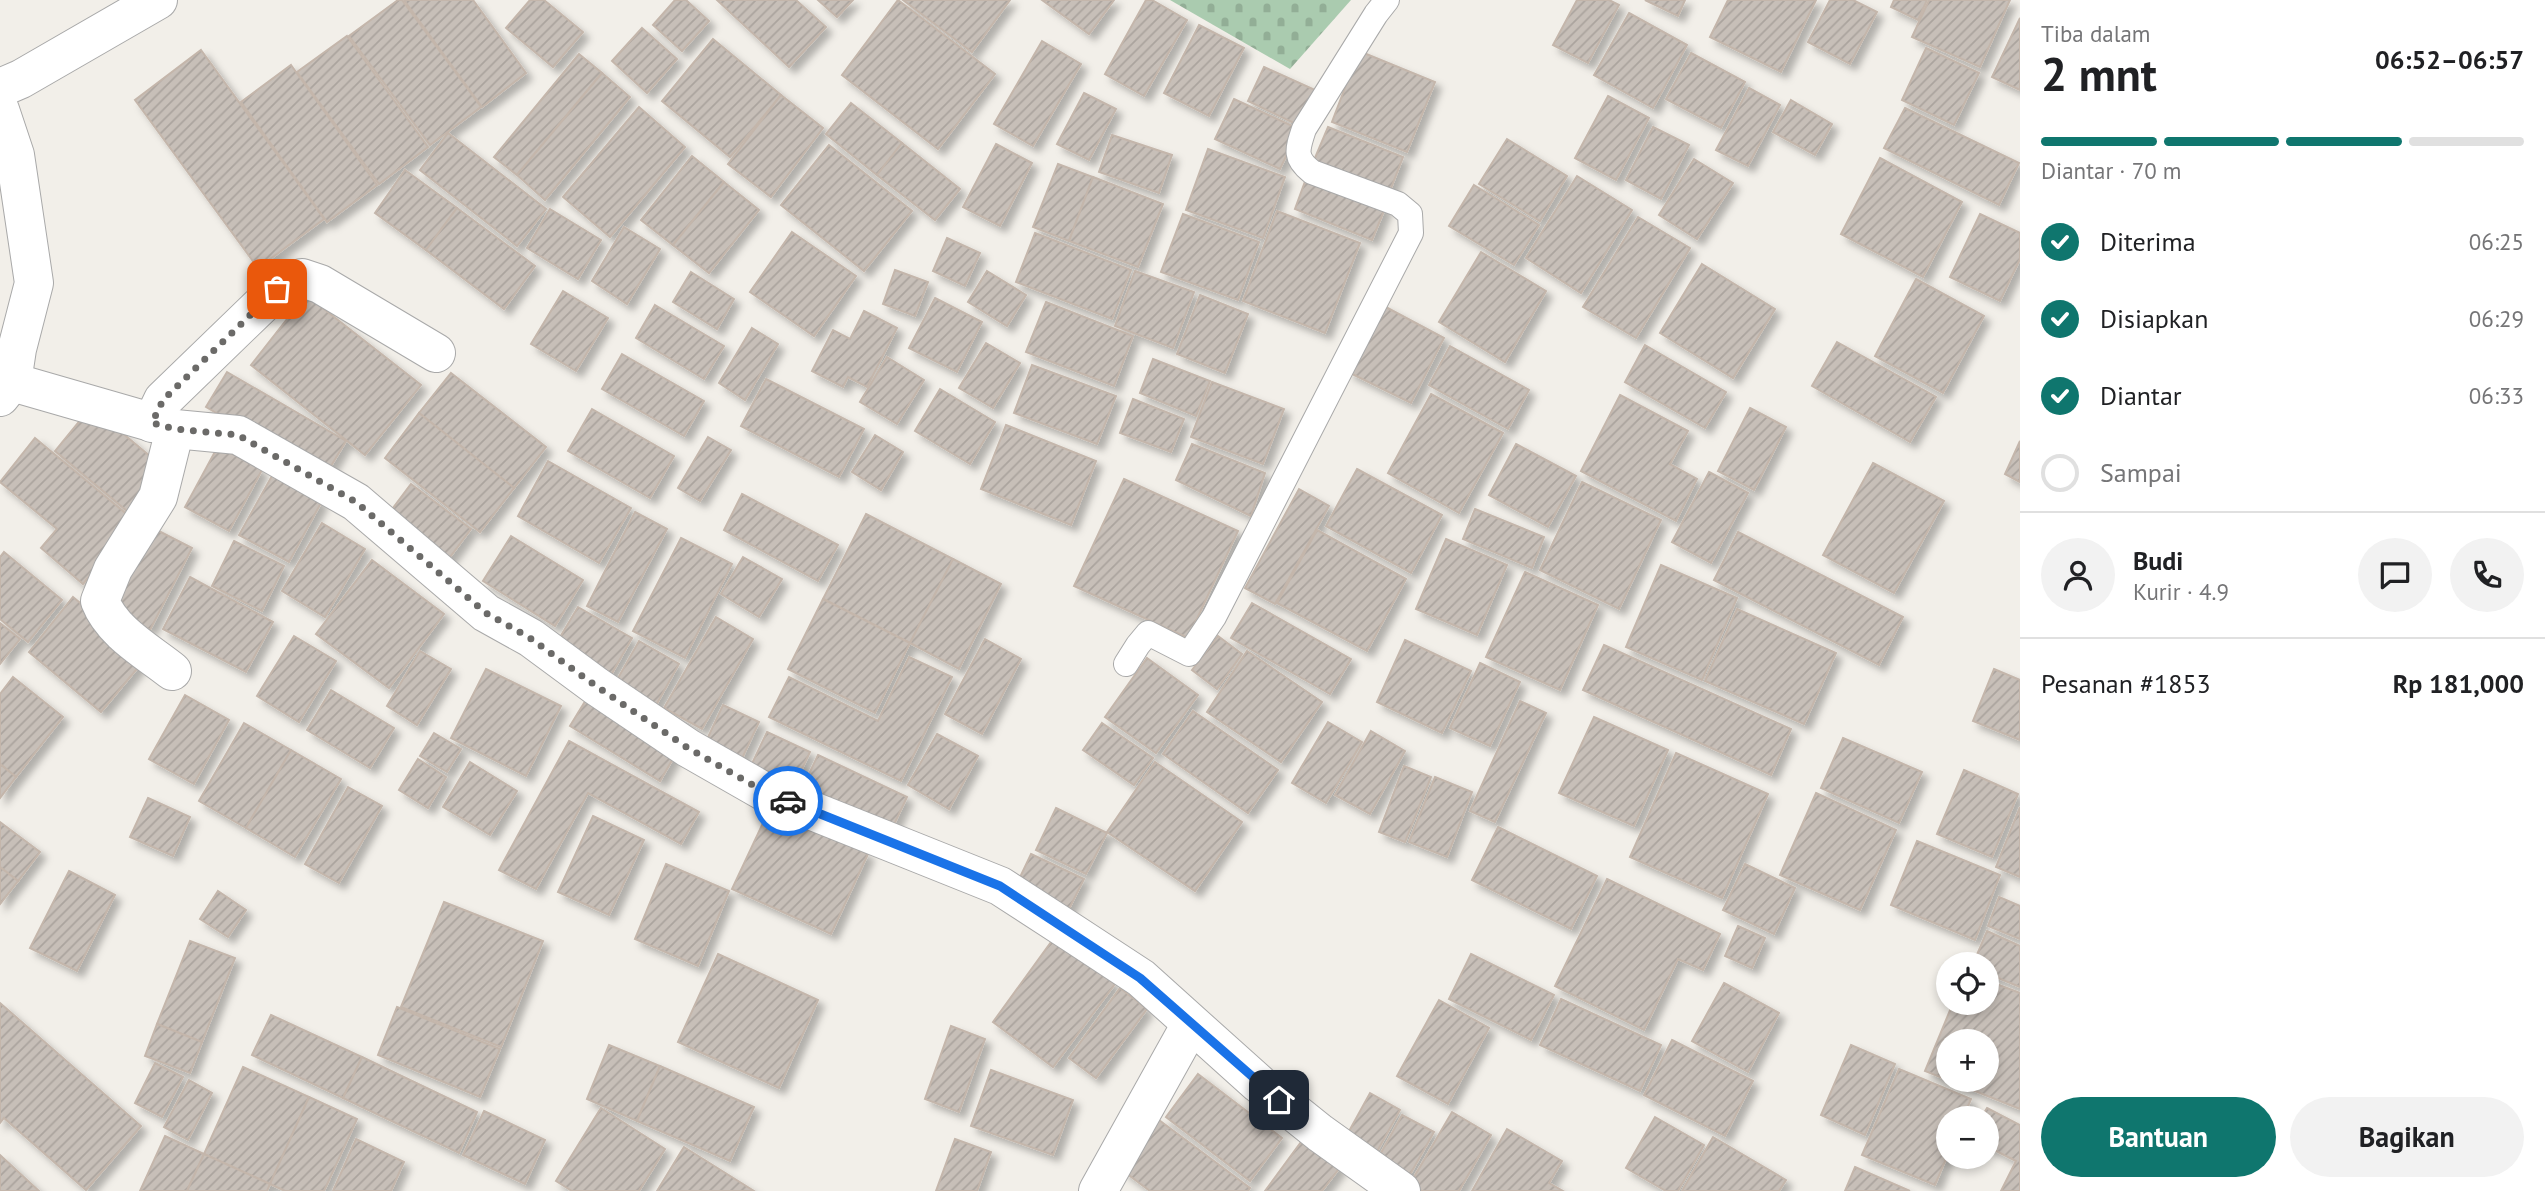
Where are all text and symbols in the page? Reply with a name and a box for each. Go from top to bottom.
text: Tiba dalam [2041,19,2150,48]
text: 06:52–06:57 [2375,43,2524,76]
text: 2 mnt [2041,44,2157,104]
text: Diantar · 70 m [2041,156,2182,185]
icon: check [2041,223,2079,261]
text: Diterima [2100,225,2196,258]
text: 06:25 [2469,227,2524,256]
pin [247,259,307,319]
icon: bag [258,270,296,308]
icon: check [2041,300,2079,338]
text: Disiapkan [2100,302,2208,335]
text: 06:29 [2469,304,2524,333]
icon: check [2041,377,2079,415]
text: Diantar [2100,379,2182,412]
text: 06:33 [2469,381,2524,410]
text: Sampai [2100,456,2182,489]
button: person [2041,538,2115,612]
button: chat [2358,538,2432,612]
button: phone [2450,538,2524,612]
text: Budi [2133,544,2183,577]
text: Kurir · 4.9 [2133,577,2229,606]
text: Pesanan #1853 [2041,667,2211,700]
text: Rp 181,000 [2393,667,2524,700]
courier [753,766,823,836]
icon: car [769,782,807,820]
map controls [1936,952,1999,1169]
button: locate [1936,952,1999,1015]
button: + [1936,1029,1999,1092]
pin [1249,1070,1309,1130]
icon: home [1260,1081,1298,1119]
button: Bantuan [2041,1097,2276,1177]
button: Bagikan [2290,1097,2524,1177]
button: − [1936,1106,1999,1169]

